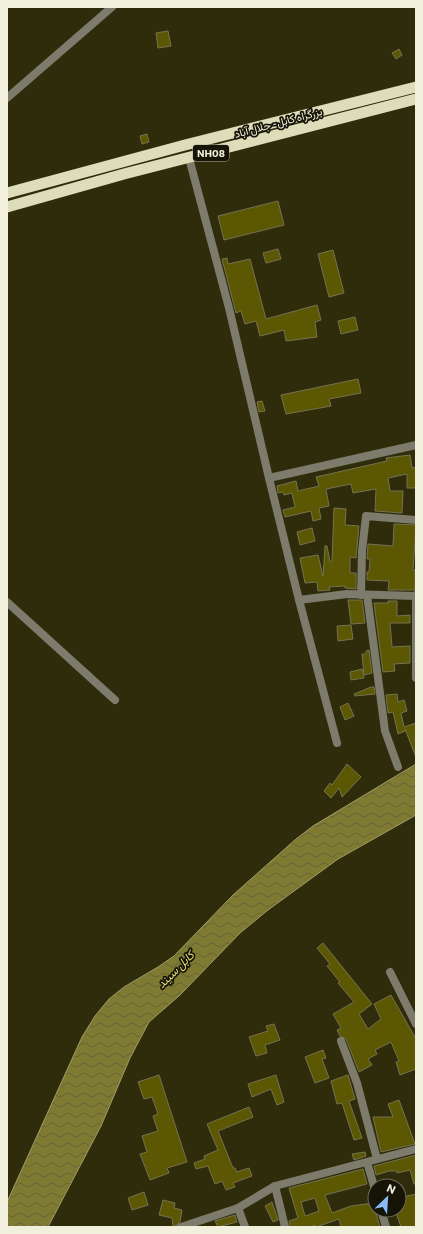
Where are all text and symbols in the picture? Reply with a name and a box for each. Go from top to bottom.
street label: بزرگراه کابل- جلال آباد [233,104,324,141]
road number: NH08 [193,145,229,161]
water label: کابل سيند [154,946,199,991]
north arrow [367,1178,407,1218]
text: N [385,1181,398,1196]

